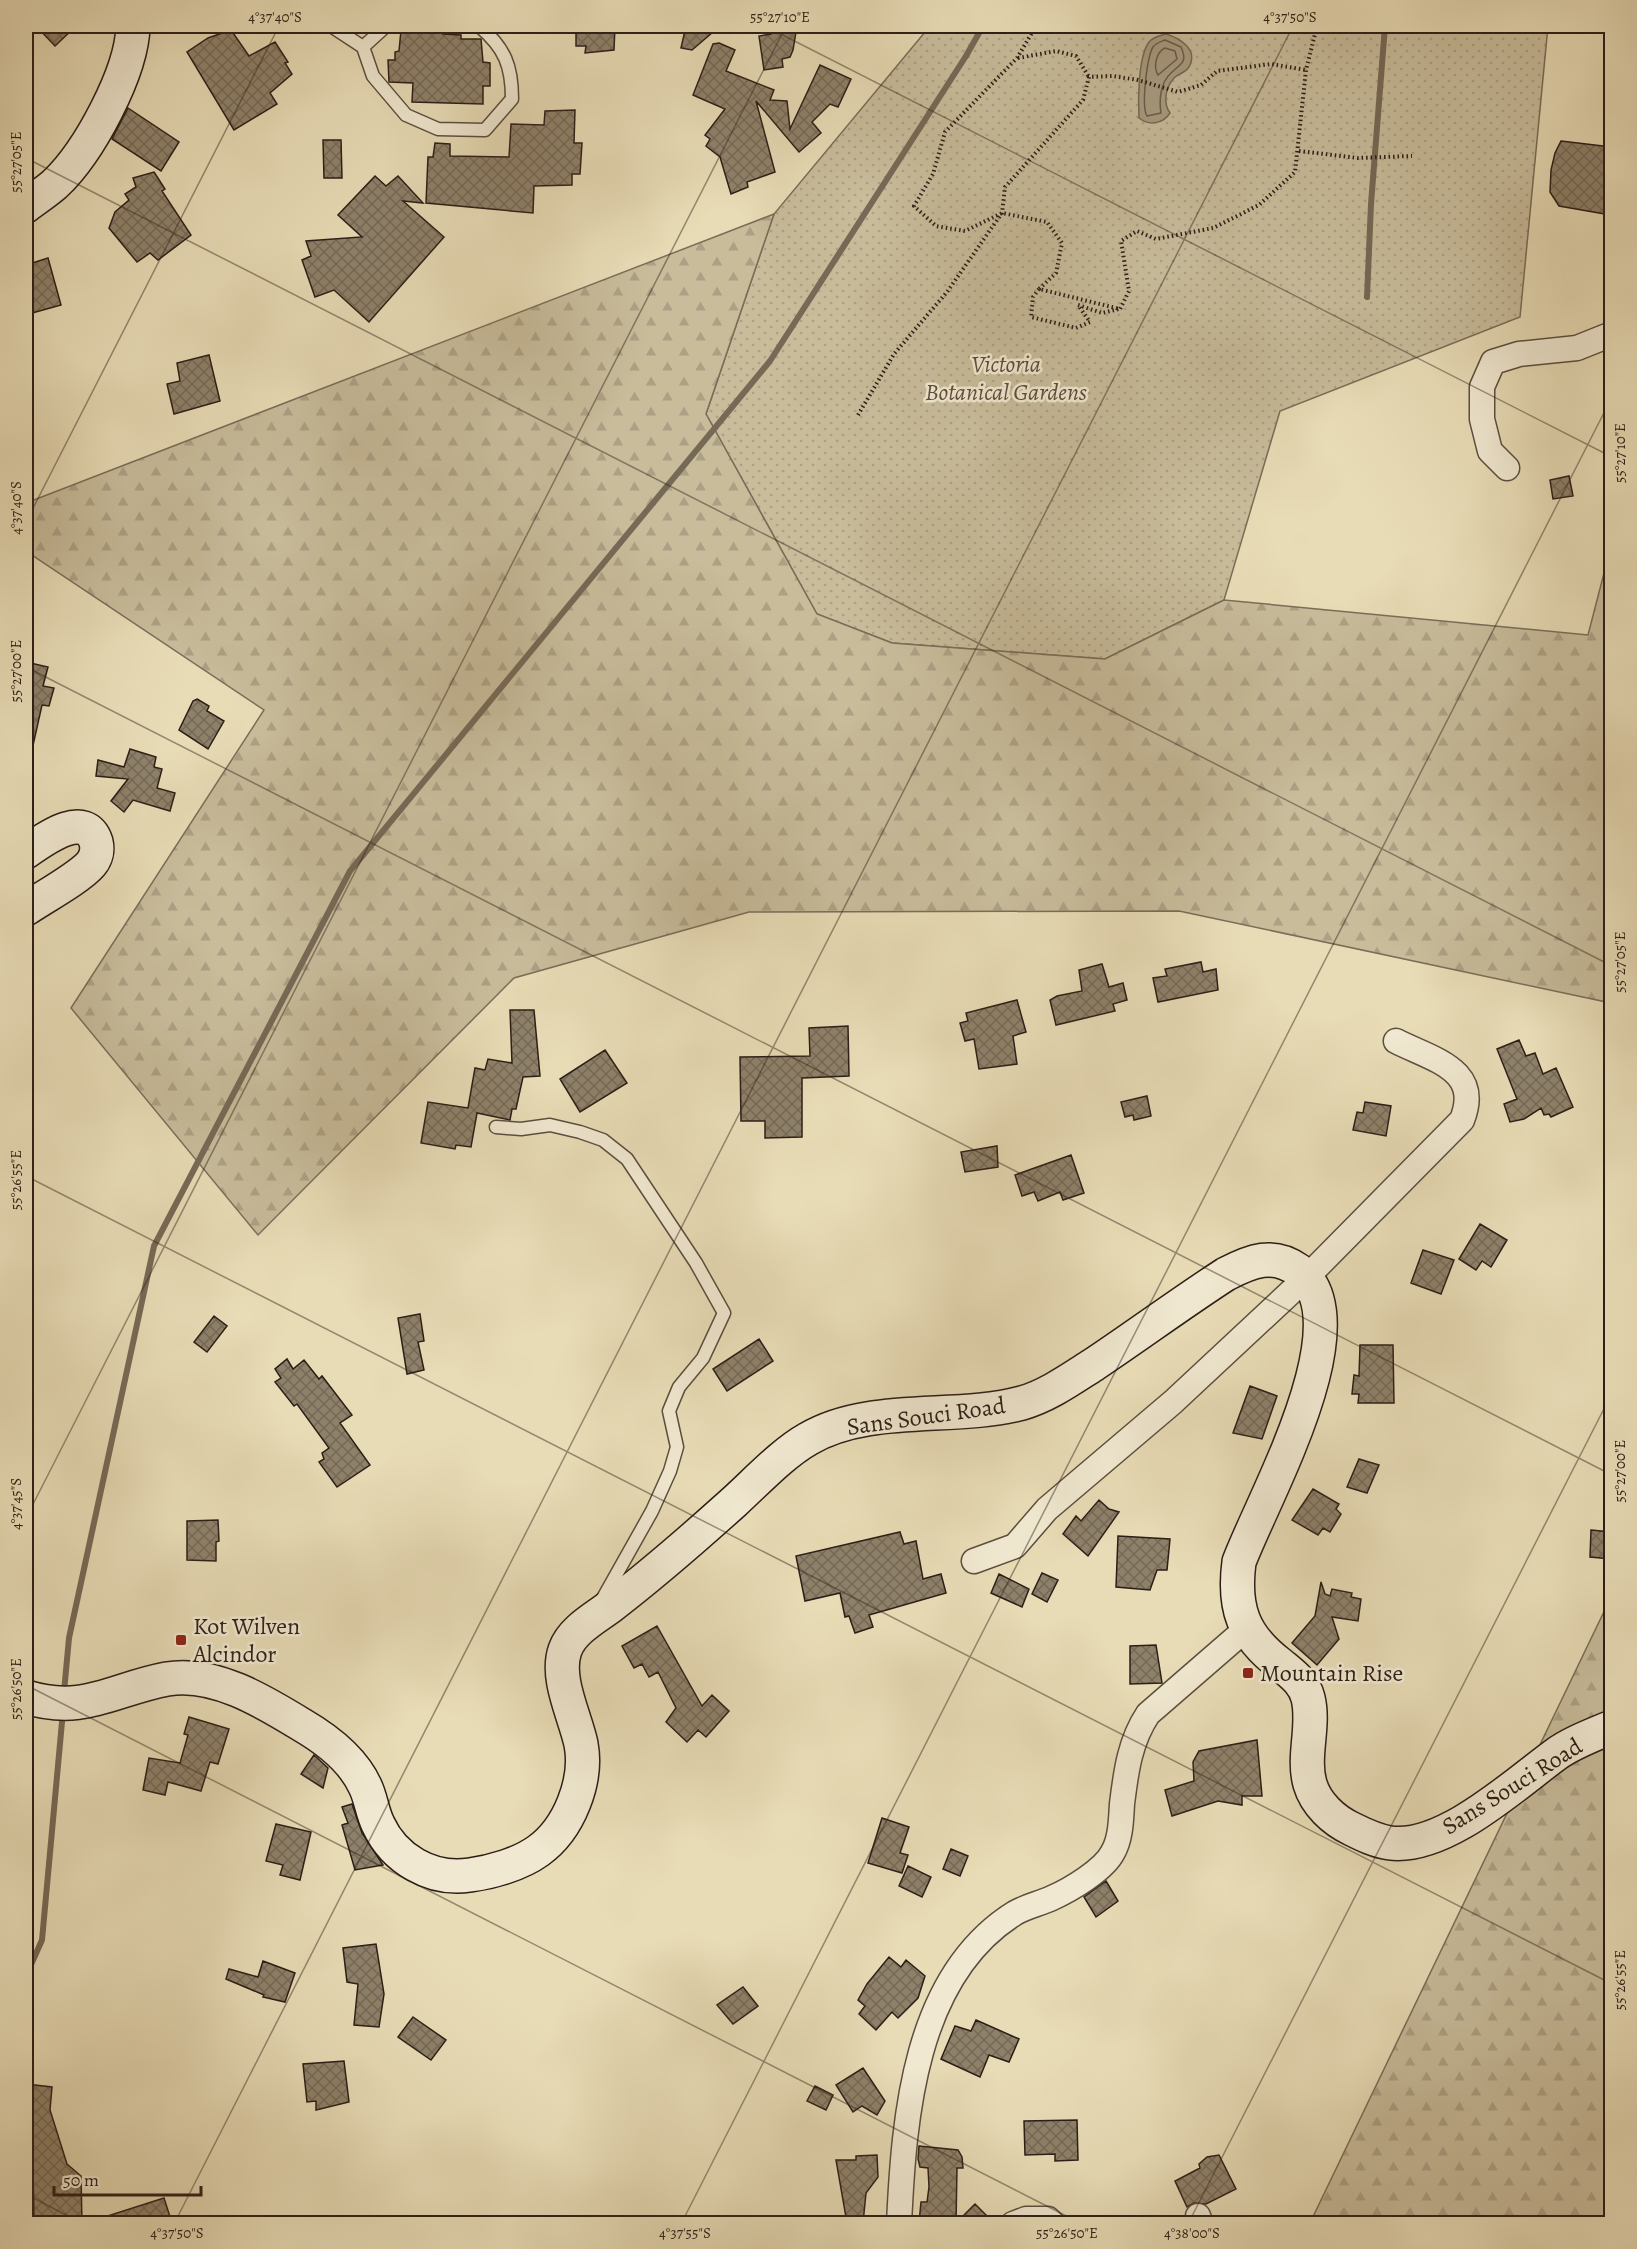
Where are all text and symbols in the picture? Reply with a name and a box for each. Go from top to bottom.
text: 4°37'40"S [248,7,302,27]
text: 55°27'10"E [750,7,810,27]
text: 4°37'50"S [1263,7,1317,27]
text: 55°27'05"E [6,131,26,193]
park label: Victoria Botanical Gardens [925,348,1087,408]
text: 55°27'10"E [1610,423,1630,483]
text: 4°37'40"S [6,481,26,535]
text: 55°27'00"E [6,640,26,702]
text: 55°27'05"E [1610,931,1630,993]
text: 55°26'55"E [6,1150,26,1210]
street label: Sans Souci Road [845,1389,1007,1443]
text: 55°27'00"E [1610,1440,1630,1502]
text: 4°37'45"S [6,1478,26,1530]
place label: Kot Wilven Alcindor [192,1610,300,1670]
marker: Kot Wilven Alcindor [174,1633,188,1647]
place label: Mountain Rise [1260,1657,1403,1689]
text: 55°26'50"E [6,1658,26,1720]
marker: Mountain Rise [1241,1666,1255,1680]
street label: Sans Souci Road [1436,1730,1588,1842]
text: 55°26'55"E [1610,1950,1630,2010]
scale bar [54,2159,201,2197]
text: 50 m [63,2168,99,2192]
text: 4°37'50"S [150,2223,204,2243]
text: 4°37'55"S [659,2223,711,2243]
text: 55°26'50"E [1036,2223,1098,2243]
text: 4°38'00"S [1164,2223,1220,2243]

